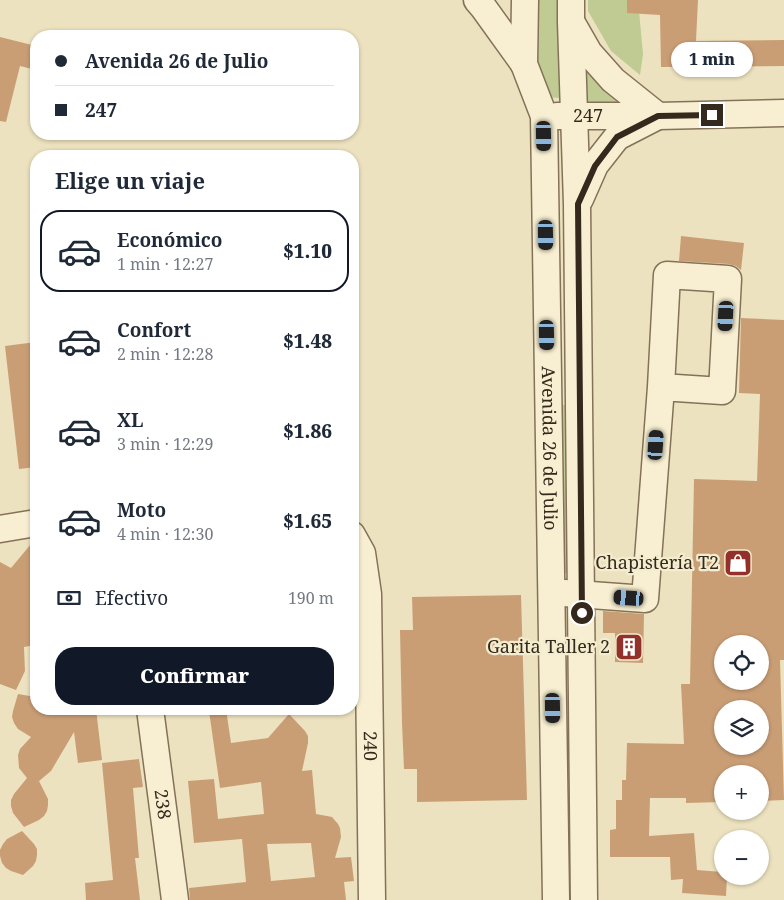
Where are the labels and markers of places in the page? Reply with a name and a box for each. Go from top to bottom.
shop icon: Chapistería T2 [723,548,753,578]
place label: Chapistería T2 [595,550,719,574]
building icon: Garita Taller 2 [614,632,644,662]
place label: Garita Taller 2 [487,634,610,658]

